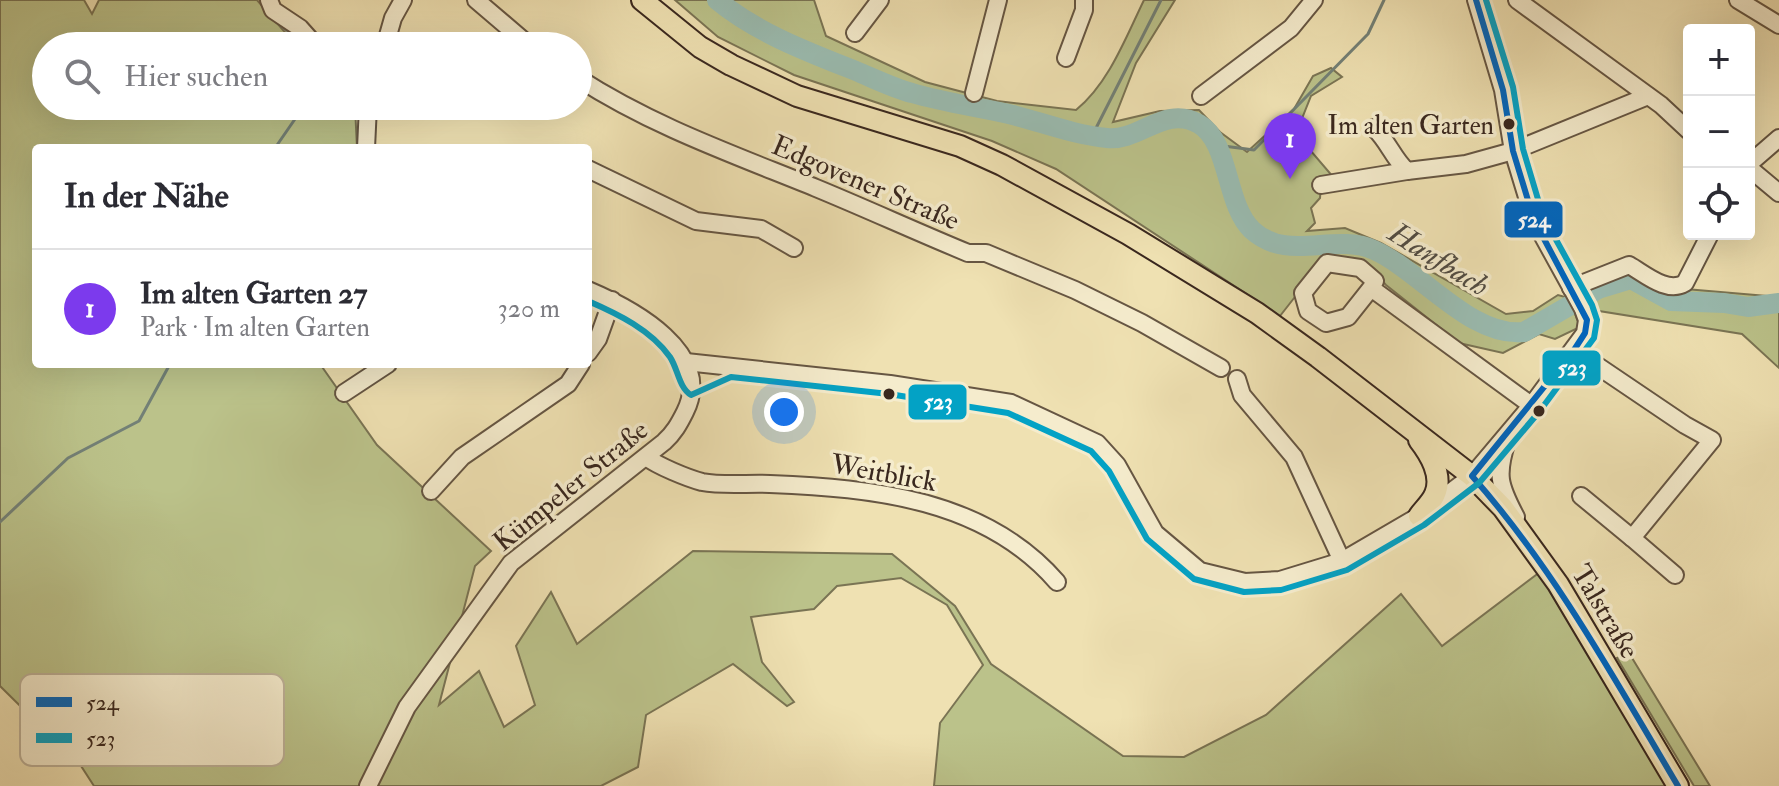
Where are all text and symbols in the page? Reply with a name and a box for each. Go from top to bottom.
map controls [1683,24,1755,240]
button: + [1683,24,1755,96]
search box [32,32,592,120]
icon: search [60,54,104,98]
text: Hier suchen [124,58,268,95]
button: − [1683,96,1755,168]
place label: Im alten Garten [1328,110,1494,142]
pin: 1 [1264,113,1316,179]
marker: Im alten Garten [1501,116,1517,132]
street label: Edgovener Straße [766,128,965,239]
button: locate [1683,168,1755,240]
text: In der Nähe [64,175,229,218]
line badge: 524 [1503,200,1564,239]
text: 524 [1518,206,1552,234]
water label: Hanfbach [1380,213,1496,305]
text: Im alten Garten 27 [140,275,367,312]
text: 1 [85,293,95,325]
text: 320 m [498,293,560,325]
text: Park · Im alten Garten [140,312,370,344]
line badge: 523 [1541,349,1602,387]
text: 523 [1557,354,1587,382]
line badge: 523 [907,383,968,421]
unlabelled marker [881,386,897,402]
text: 523 [923,388,953,416]
your location [764,392,804,432]
unlabelled marker [1531,403,1547,419]
street label: Kümpeler Straße [486,413,656,559]
street label: Weitblick [827,447,940,500]
street label: Talstraße [1563,558,1647,666]
legend [20,674,284,766]
text: 524 [86,689,120,717]
text: 523 [86,725,115,753]

